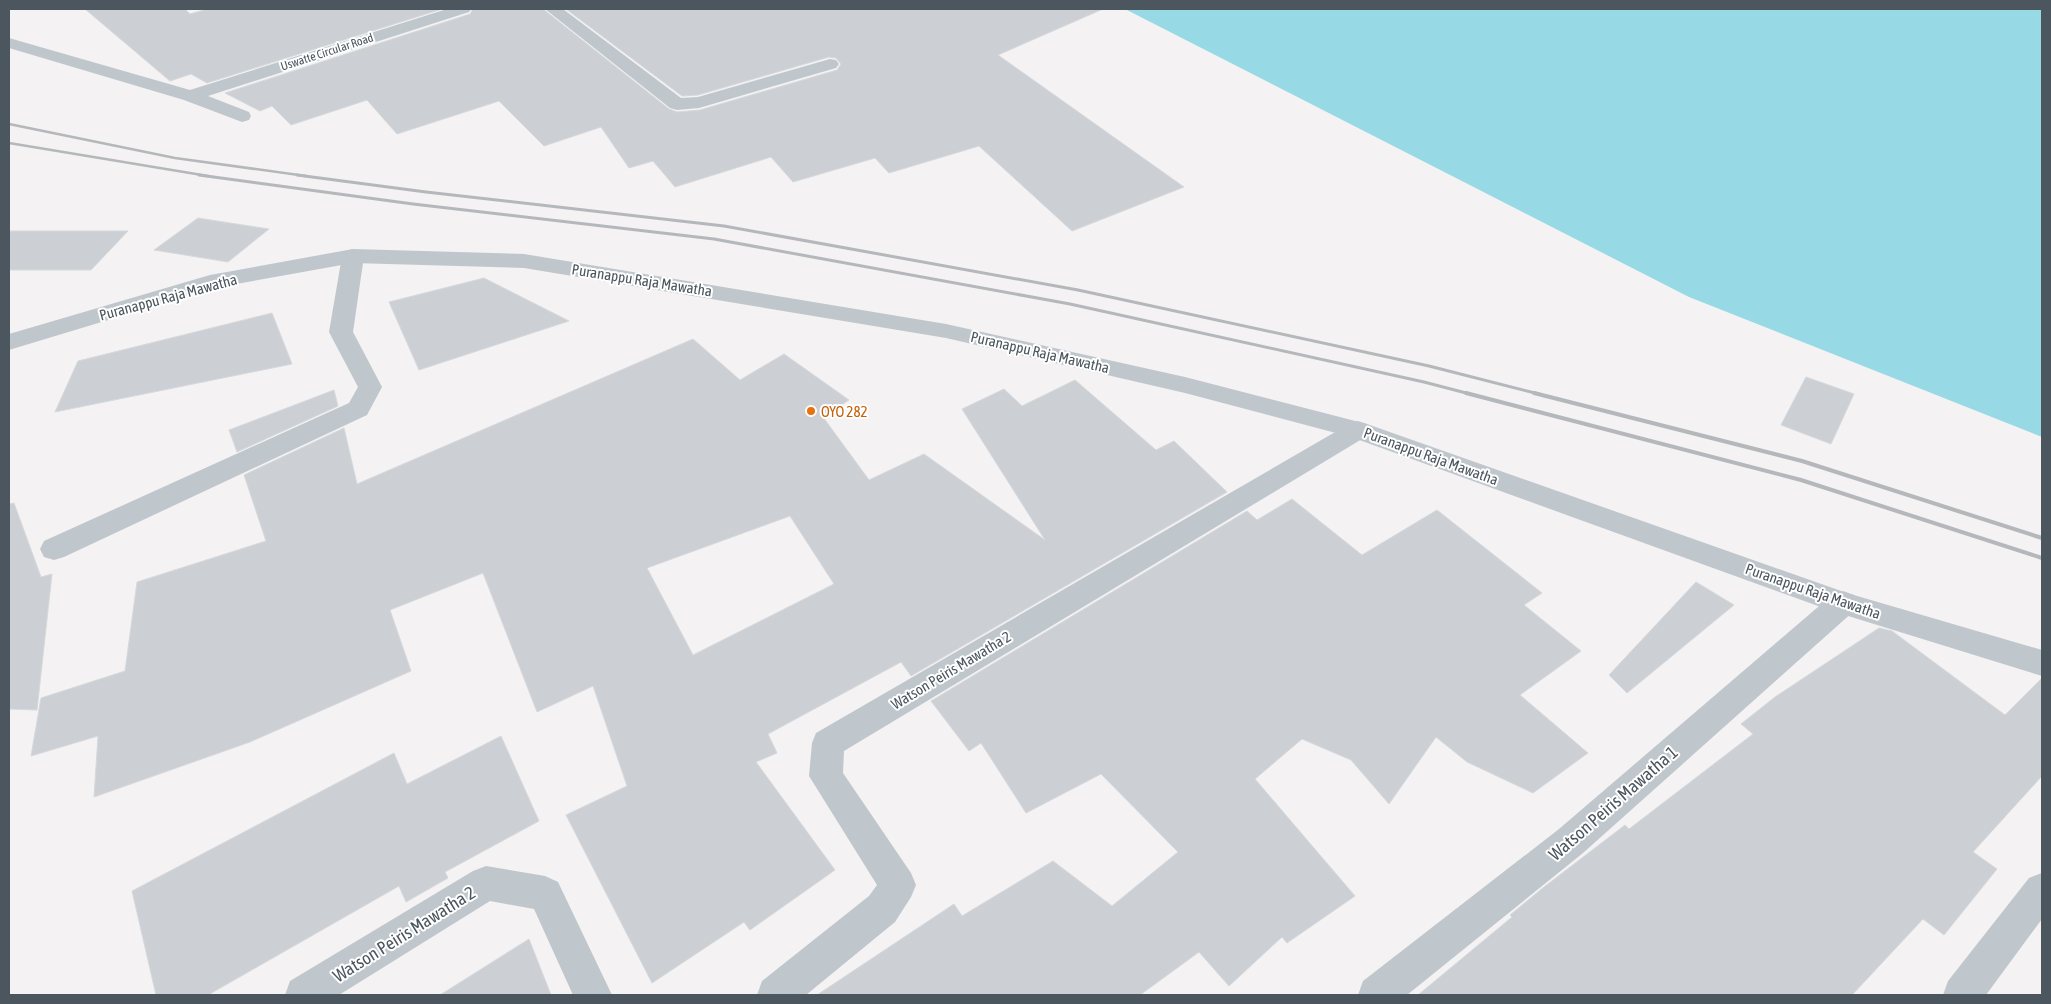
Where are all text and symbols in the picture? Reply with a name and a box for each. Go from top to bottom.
street label: Uswatte Circular Road [279,30,375,74]
street label: Puranappu Raja Mawatha [571,261,713,299]
street label: Puranappu Raja Mawatha [97,270,239,324]
street label: Puranappu Raja Mawatha [969,328,1111,376]
place label: OYO 282 [821,403,868,420]
marker: OYO 282 [805,405,817,417]
street label: Puranappu Raja Mawatha [1361,424,1501,488]
street label: Puranappu Raja Mawatha [1743,560,1883,622]
street label: Watson Peiris Mawatha 2 [888,628,1014,712]
street label: Watson Peiris Mawatha 1 [1544,741,1682,865]
street label: Watson Peiris Mawatha 2 [329,882,479,986]

